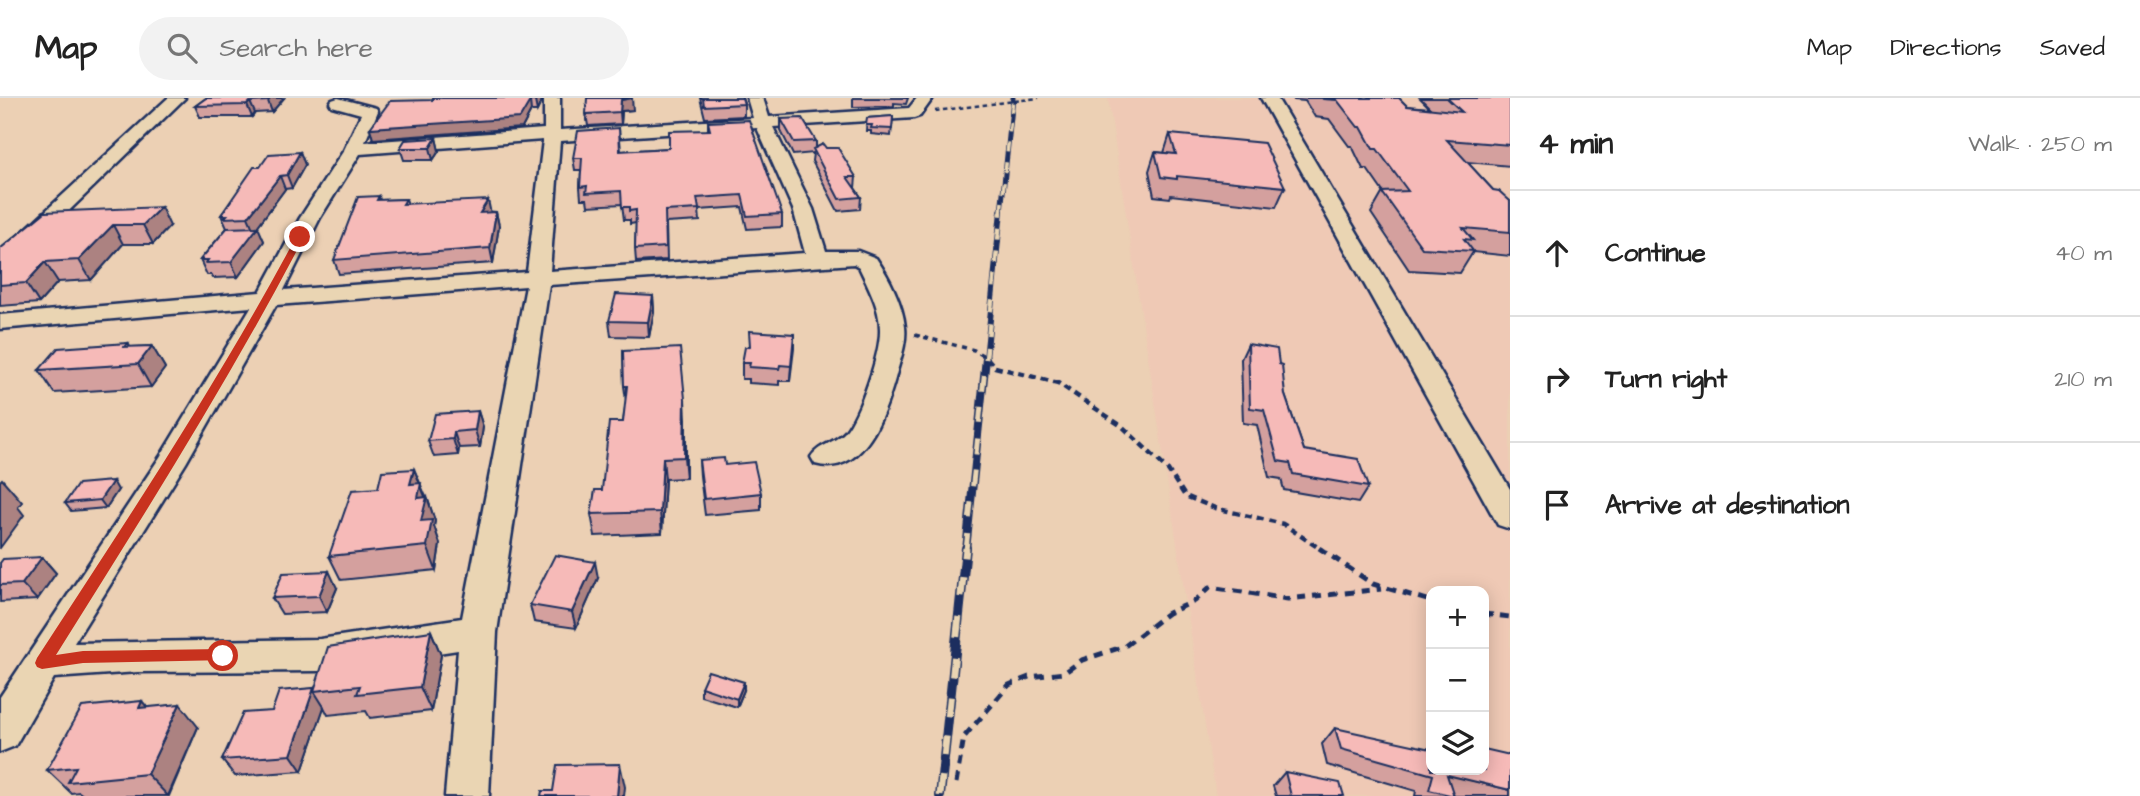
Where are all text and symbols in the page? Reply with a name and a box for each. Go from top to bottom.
search box [139,17,629,80]
text: Map [35,25,97,71]
icon: search [163,29,201,67]
text: Search here [219,30,373,66]
text: Map [1807,31,1852,65]
text: Directions [1890,31,2002,65]
text: Saved [2040,31,2105,65]
text: 4 min [1538,123,1613,165]
text: Walk · 250 m [1968,128,2112,160]
route end [284,221,315,252]
icon: ahead [1538,234,1576,272]
text: Continue [1605,235,1706,271]
text: 40 m [2055,237,2112,269]
icon: right [1538,360,1576,398]
text: Turn right [1605,361,1727,397]
text: 210 m [2054,363,2112,395]
icon: arrive [1538,486,1576,524]
text: Arrive at destination [1605,487,1850,523]
map controls [1426,586,1489,775]
button: + [1426,586,1489,649]
route start [207,640,238,671]
button: − [1426,649,1489,712]
button: layers [1426,712,1489,775]

